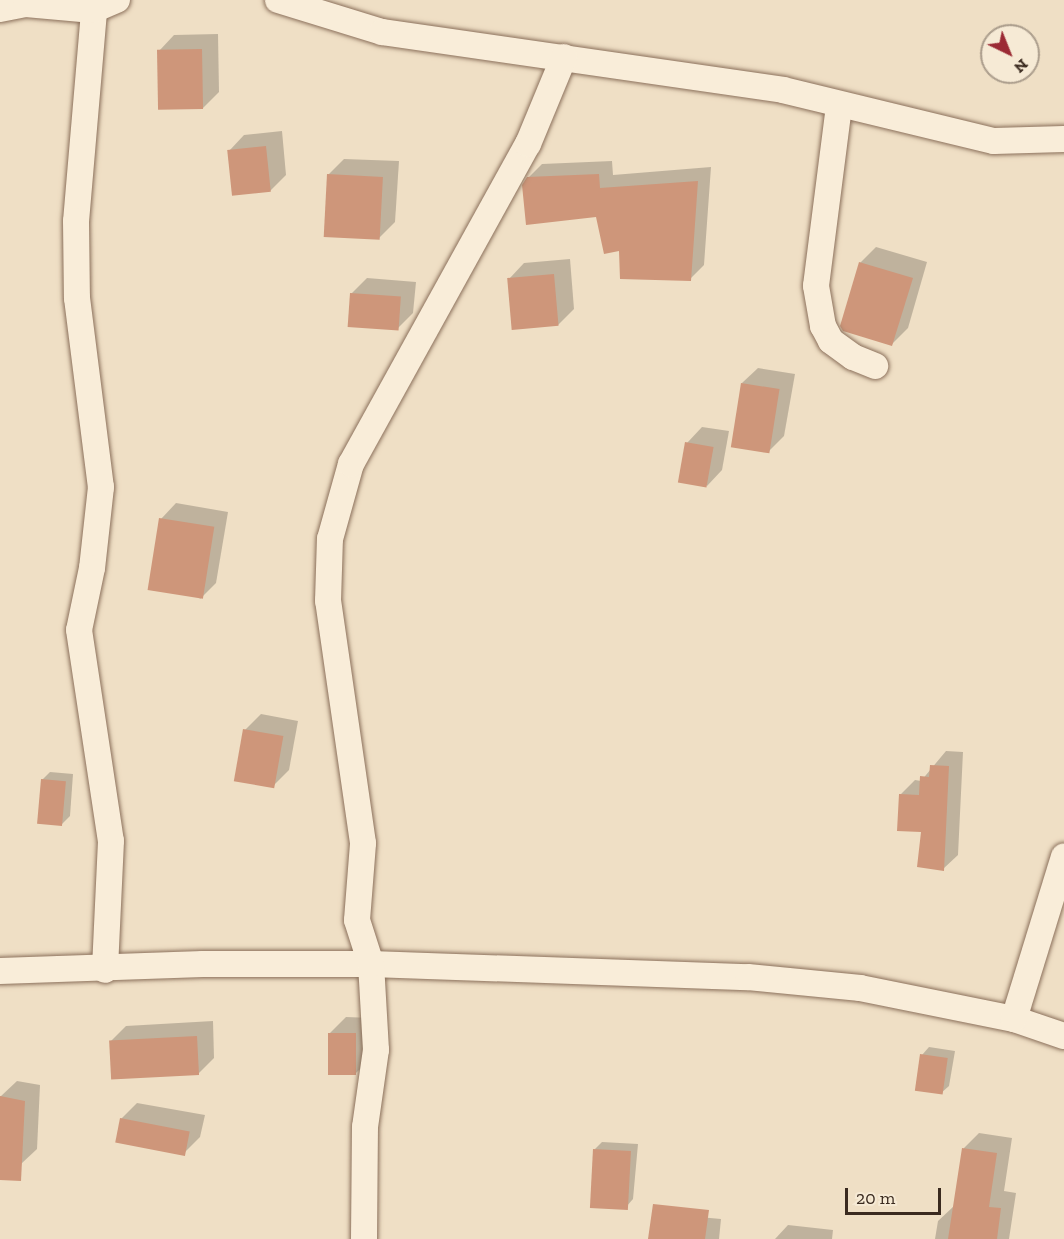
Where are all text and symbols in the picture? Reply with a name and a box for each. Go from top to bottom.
north arrow [980,24,1040,84]
text: N [1010,55,1032,77]
scale bar [848,1176,944,1214]
text: 20 m [856,1187,895,1209]

